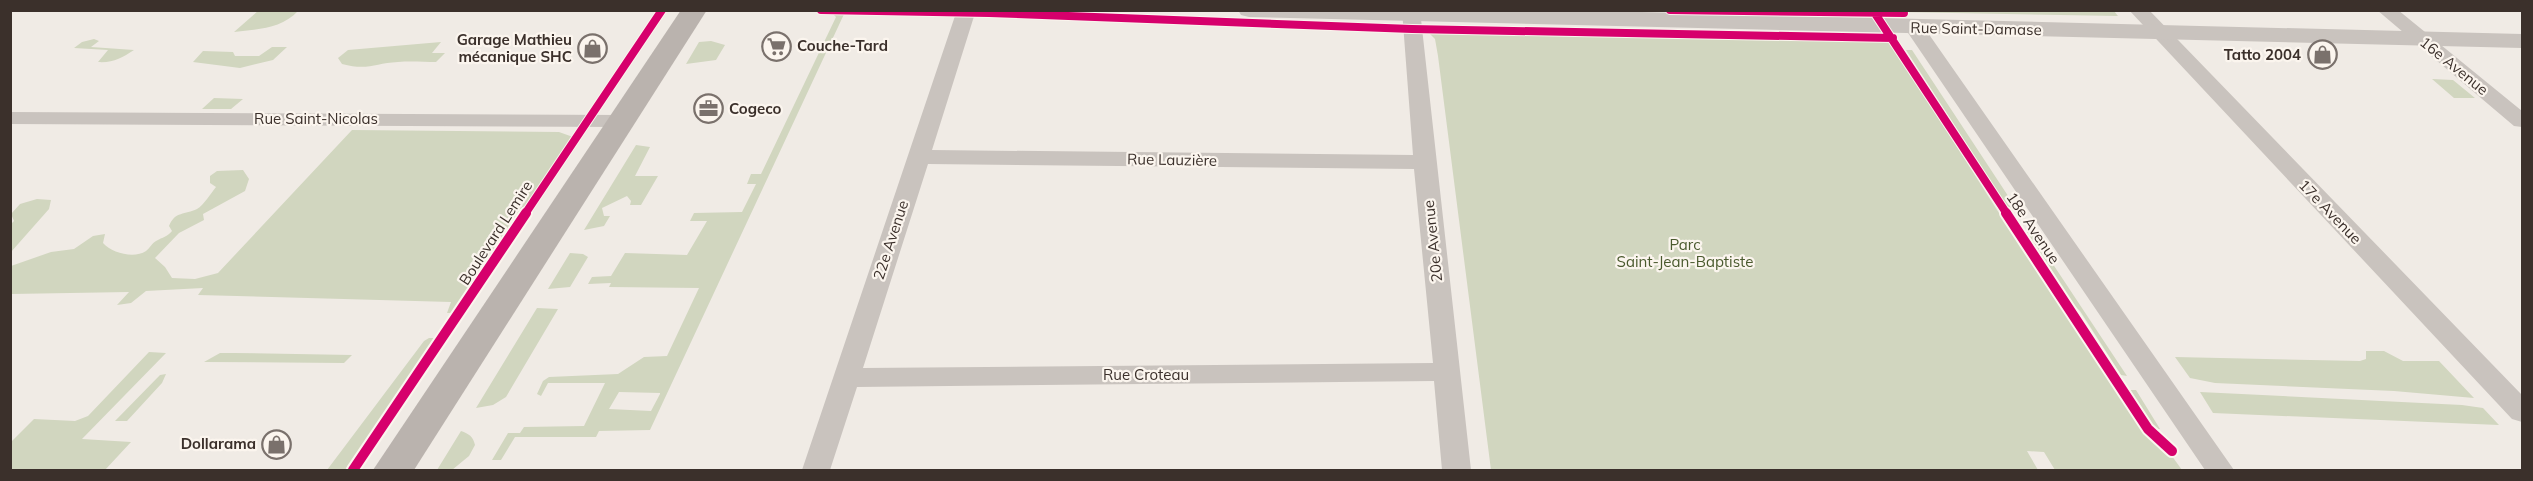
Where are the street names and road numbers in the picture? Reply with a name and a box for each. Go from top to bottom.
street label: Rue Saint-Damase [1910,18,2042,39]
street label: 16e Avenue [2416,32,2492,99]
street label: Rue Saint-Nicolas [254,109,378,128]
street label: Rue Lauzière [1127,149,1217,170]
street label: 17e Avenue [2295,175,2366,248]
street label: Boulevard Lemire [455,177,536,288]
street label: 18e Avenue [2003,188,2064,267]
street label: 22e Avenue [869,198,912,282]
street label: 20e Avenue [1419,199,1446,283]
street label: Rue Croteau [1103,365,1189,384]

